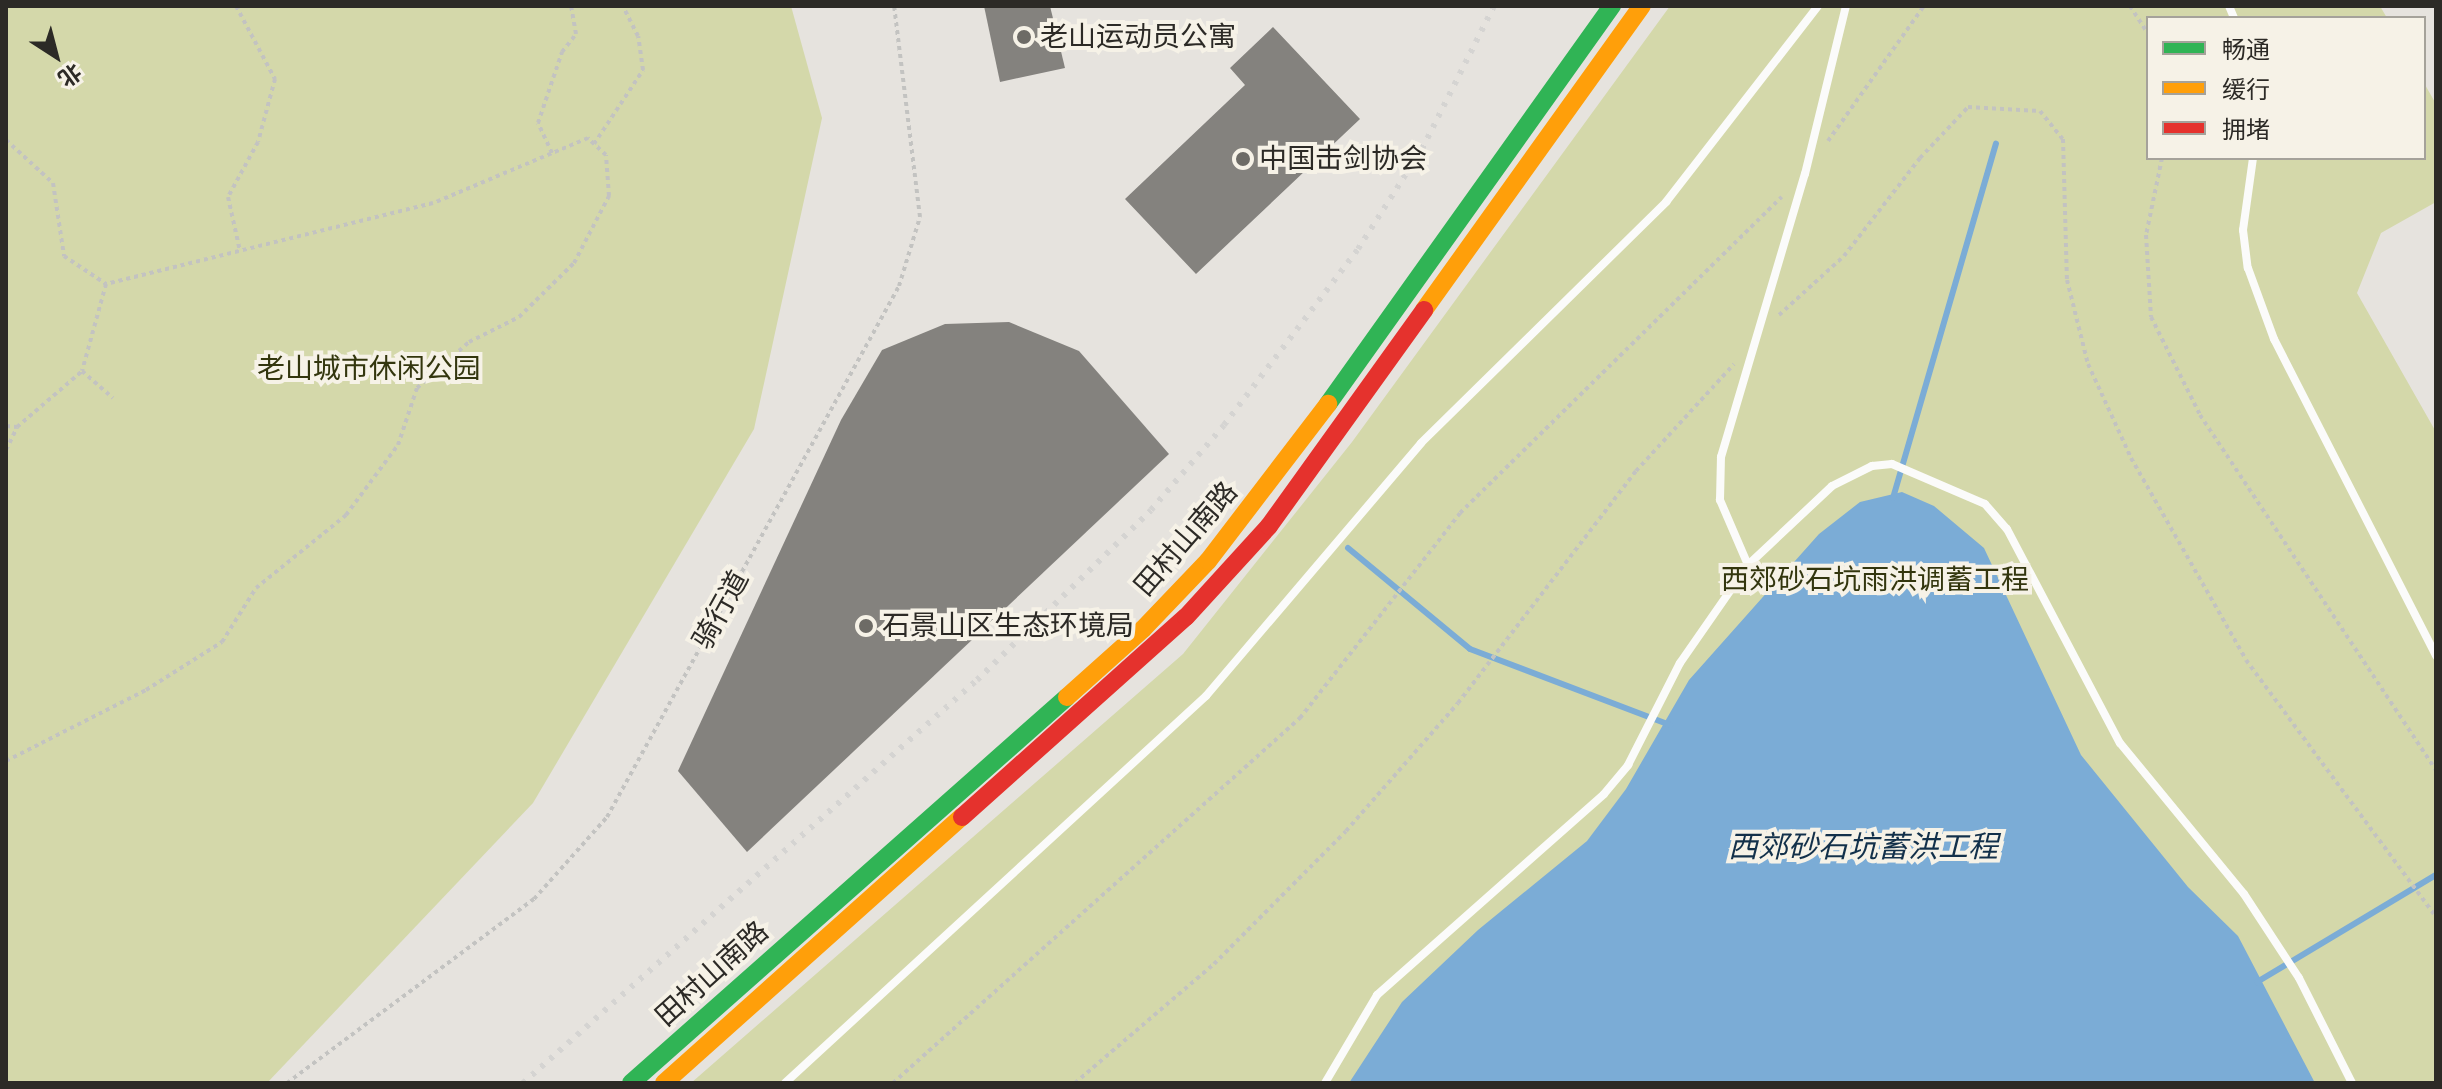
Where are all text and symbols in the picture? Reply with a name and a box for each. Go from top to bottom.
north arrow [16,16,96,96]
legend [2146,16,2426,160]
place label: 老山运动员公寓 [1040,20,1236,54]
marker: 老山运动员公寓 [1015,28,1033,46]
text: 畅通 [2222,32,2270,67]
text: 北 [52,56,88,95]
text: 缓行 [2222,72,2270,107]
text: 拥堵 [2222,112,2270,147]
place label: 中国击剑协会 [1259,142,1427,176]
marker: 中国击剑协会 [1234,150,1252,168]
park label: 老山城市休闲公园 [257,352,481,386]
street label: 田村山南路 [1127,475,1245,603]
park label: 西郊砂石坑雨洪调蓄工程 [1721,563,2029,597]
street label: 骑行道 [686,565,756,655]
place label: 石景山区生态环境局 [882,609,1134,643]
marker: 石景山区生态环境局 [857,617,875,635]
water label: 西郊砂石坑蓄洪工程 [1728,829,1998,865]
street label: 田村山南路 [649,915,775,1033]

